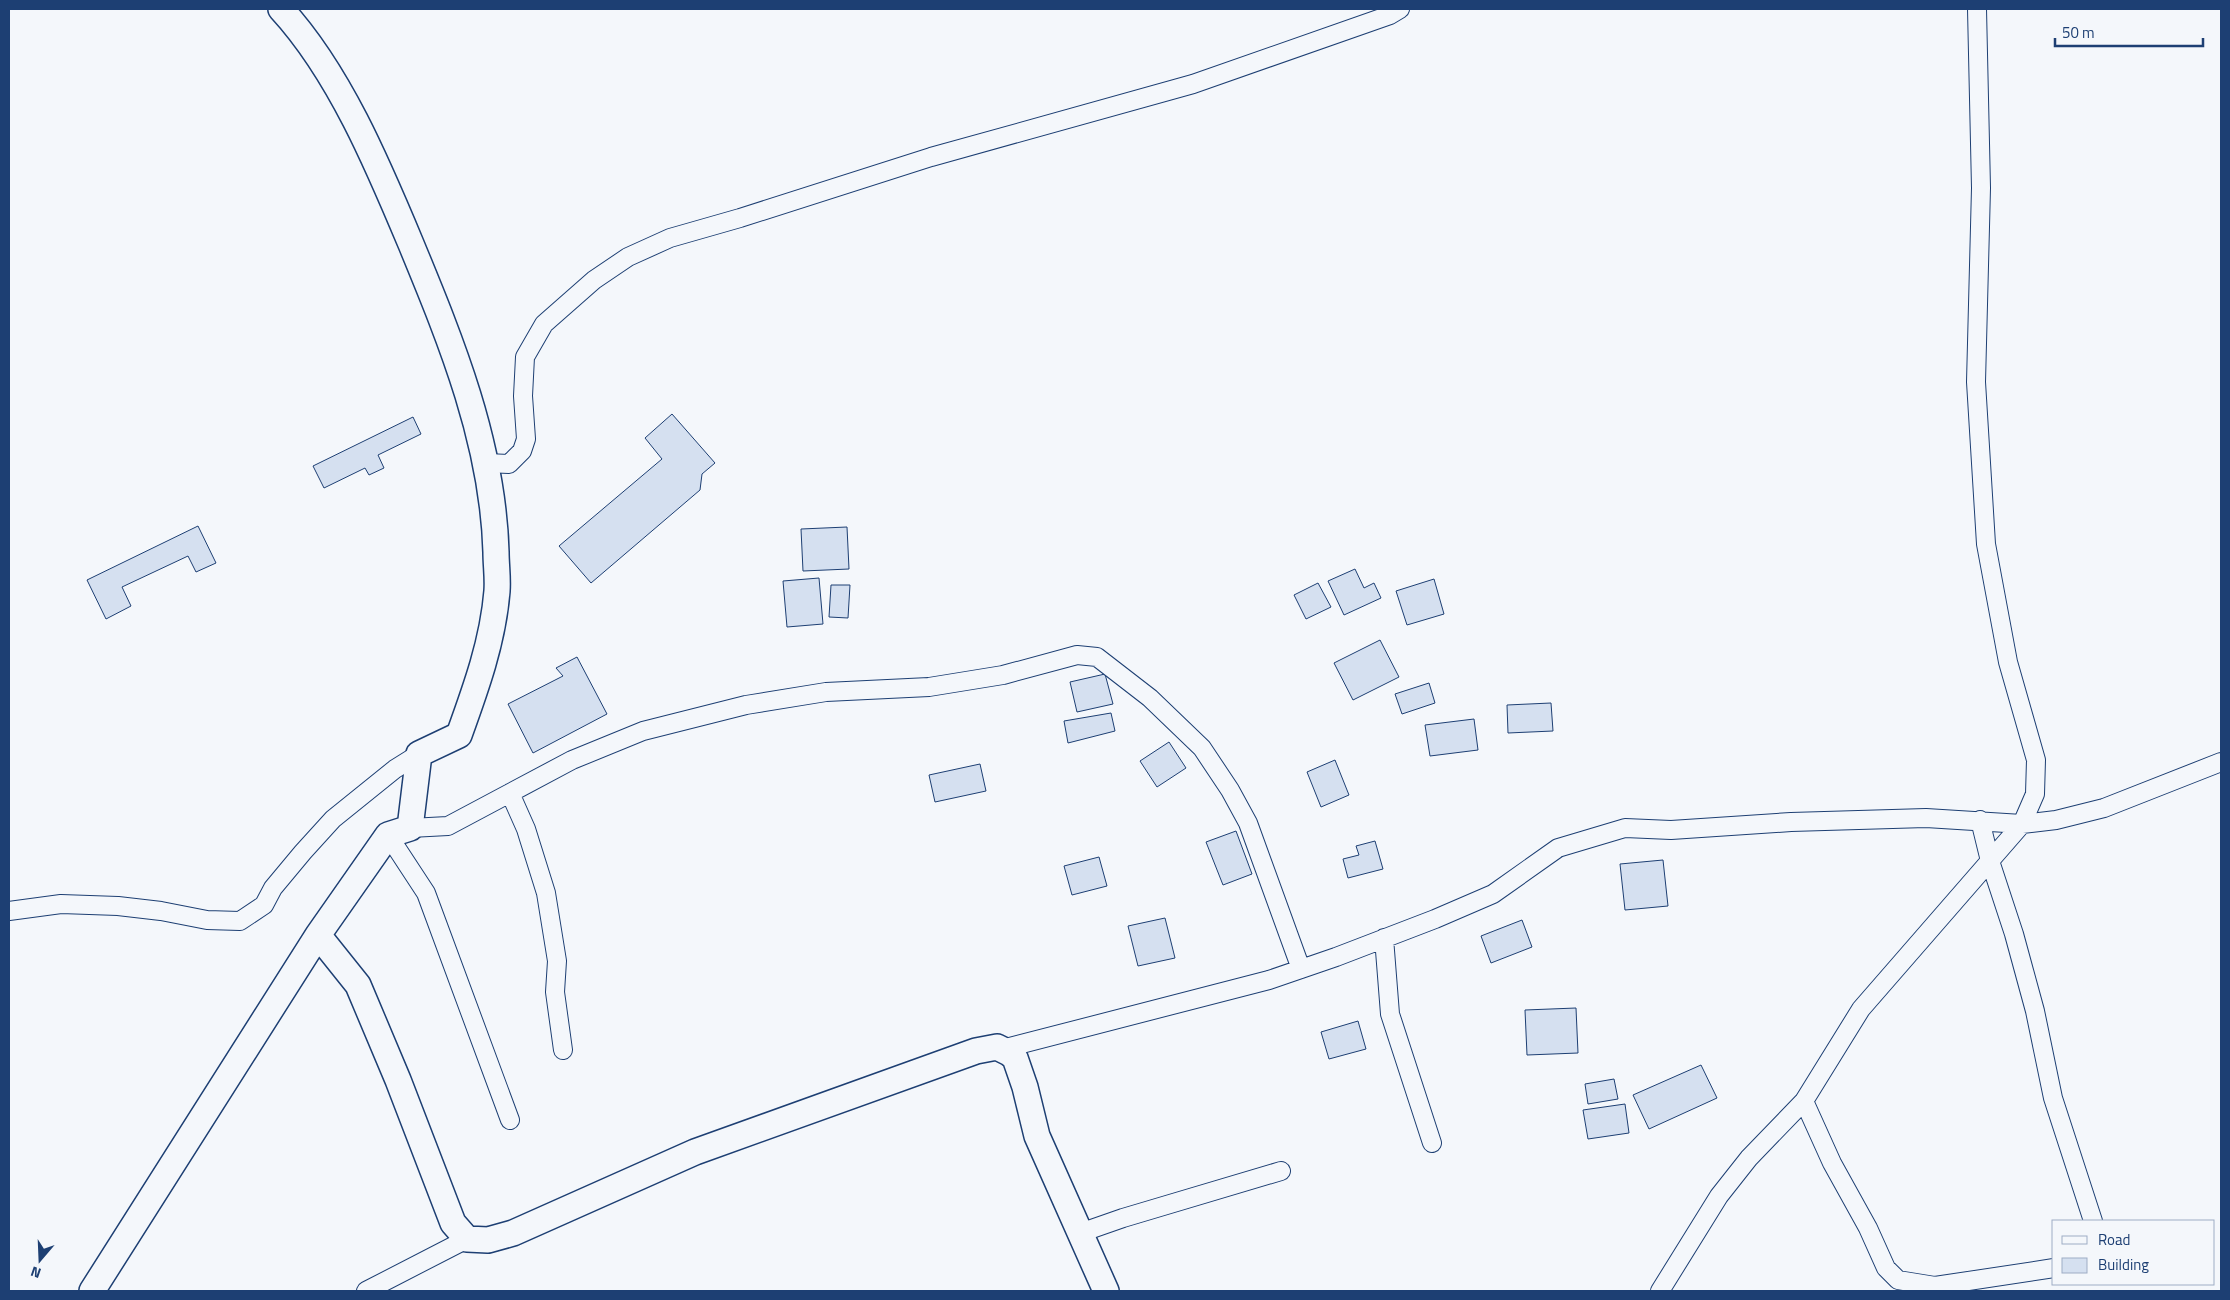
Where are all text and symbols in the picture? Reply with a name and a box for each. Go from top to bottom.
scale bar [2055,15,2202,47]
text: 50 m [2062,21,2095,44]
legend [2052,1220,2215,1285]
text: Road [2098,1228,2130,1251]
north arrow [15,1235,65,1285]
text: Building [2098,1253,2149,1276]
text: N [28,1261,44,1284]

